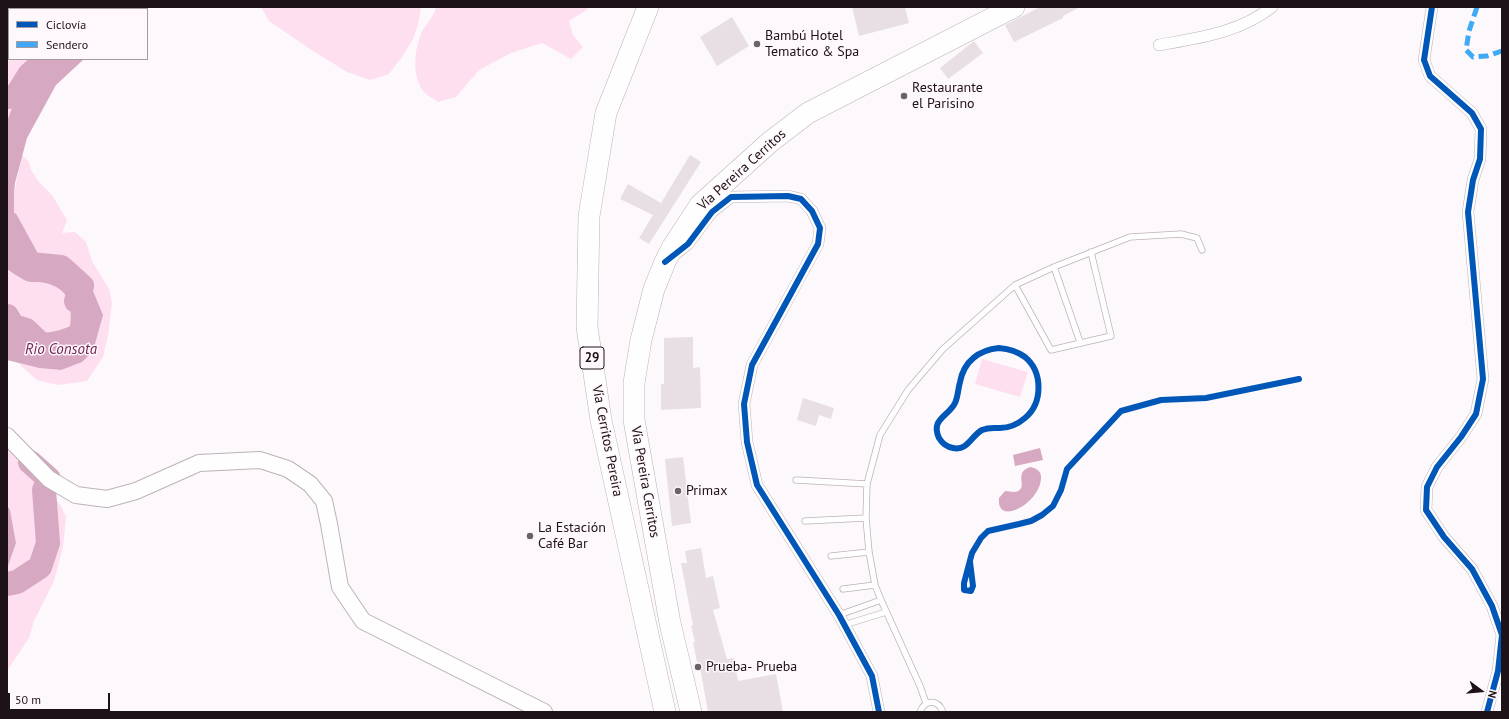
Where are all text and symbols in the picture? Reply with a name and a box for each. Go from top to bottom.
legend [8,8,148,60]
text: Ciclovía [46,17,86,32]
place label: Bambú Hotel Tematico & Spa [765,28,859,60]
text: Sendero [46,37,88,52]
marker: Bambú Hotel Tematico & Spa [752,39,762,49]
place label: Restaurante el Parisino [912,80,983,112]
marker: Restaurante el Parisino [899,91,909,101]
street label: Vía Pereira Cerritos [694,126,790,214]
water label: Rio Consota [25,341,97,359]
road number: 29 [580,347,604,369]
street label: Vía Cerritos Pereira [588,384,626,498]
street label: Vía Pereira Cerritos [627,425,663,539]
place label: Primax [686,483,727,499]
marker: Primax [673,486,683,496]
place label: La Estación Café Bar [538,520,606,552]
marker: La Estación Café Bar [525,531,535,541]
place label: Prueba- Prueba [706,659,797,675]
marker: Prueba- Prueba [693,662,703,672]
north arrow [1461,671,1501,711]
scale bar [10,685,112,711]
text: N [1485,689,1500,700]
text: 50 m [15,692,41,707]

